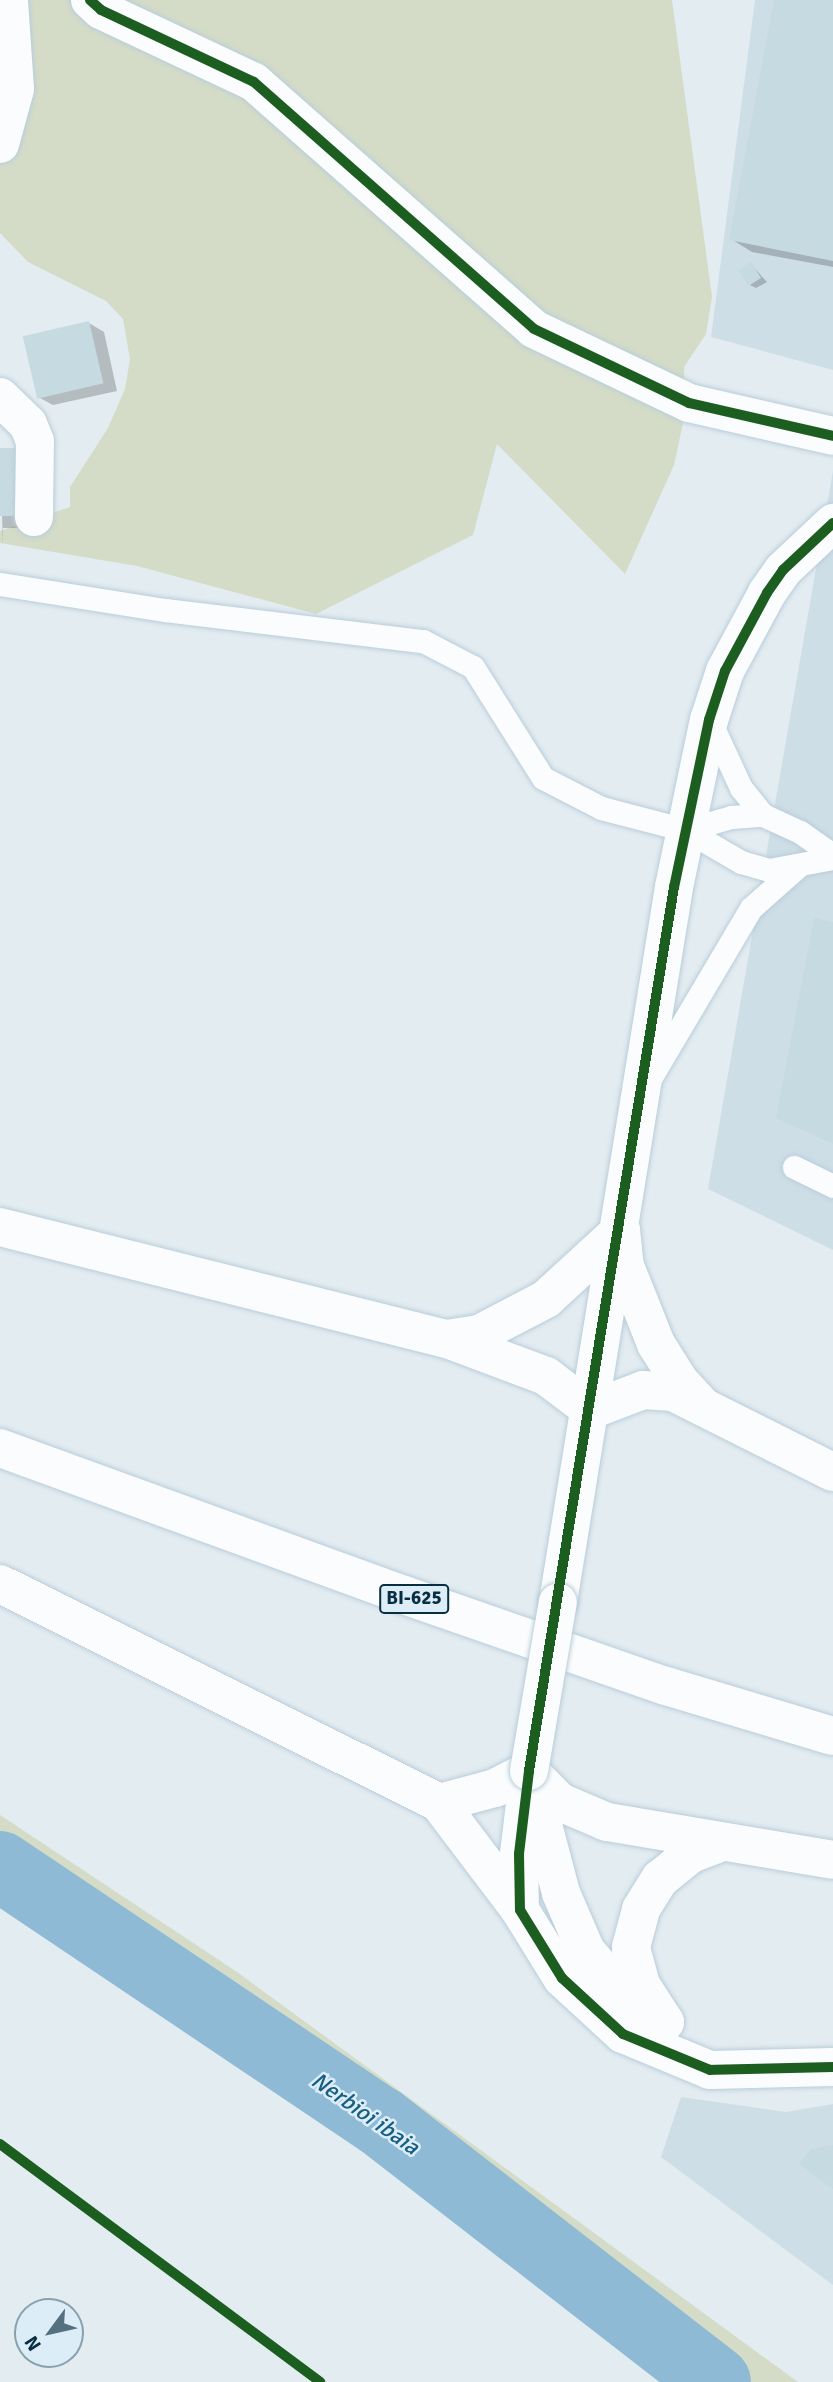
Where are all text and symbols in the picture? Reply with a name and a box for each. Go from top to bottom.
road number: BI-625 [379,1583,449,1614]
water label: Nerbioi ibaia [306,2067,424,2161]
north arrow [14,2298,84,2368]
text: N [19,2331,47,2355]

